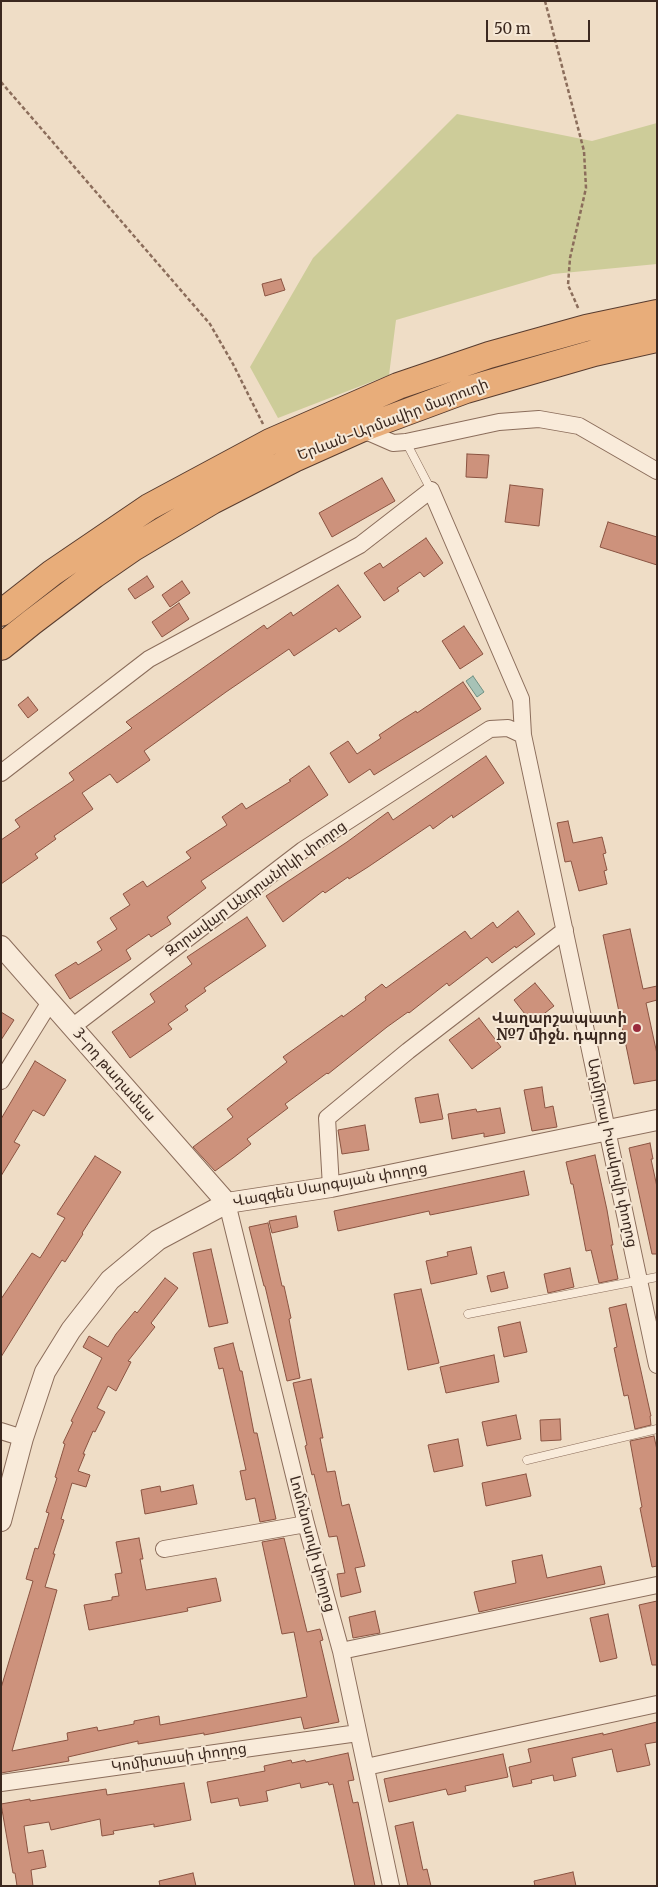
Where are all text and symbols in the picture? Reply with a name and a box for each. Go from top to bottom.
scale bar [488,10,592,42]
text: 50 m [494,19,531,38]
street label: Երևան-Արմավիր մայրուղի [295,375,491,465]
street label: Զորավար Անդրանիկի փողոց [162,817,350,961]
place label: Վաղարշապատի №7 միջն. դպրոց [492,1010,627,1045]
marker: Վաղարշապատի №7 միջն. դպրոց [631,1022,643,1034]
street label: 3-րդ թաղամաս [69,1025,159,1125]
street label: Ադմիրալ Իսակովի փողոց [583,1057,641,1249]
street label: Վազգեն Սարգսյան փողոց [231,1159,429,1211]
street label: Լոմոնոսովի փողոց [285,1474,339,1614]
street label: Կոմիտասի փողոց [110,1740,248,1776]

